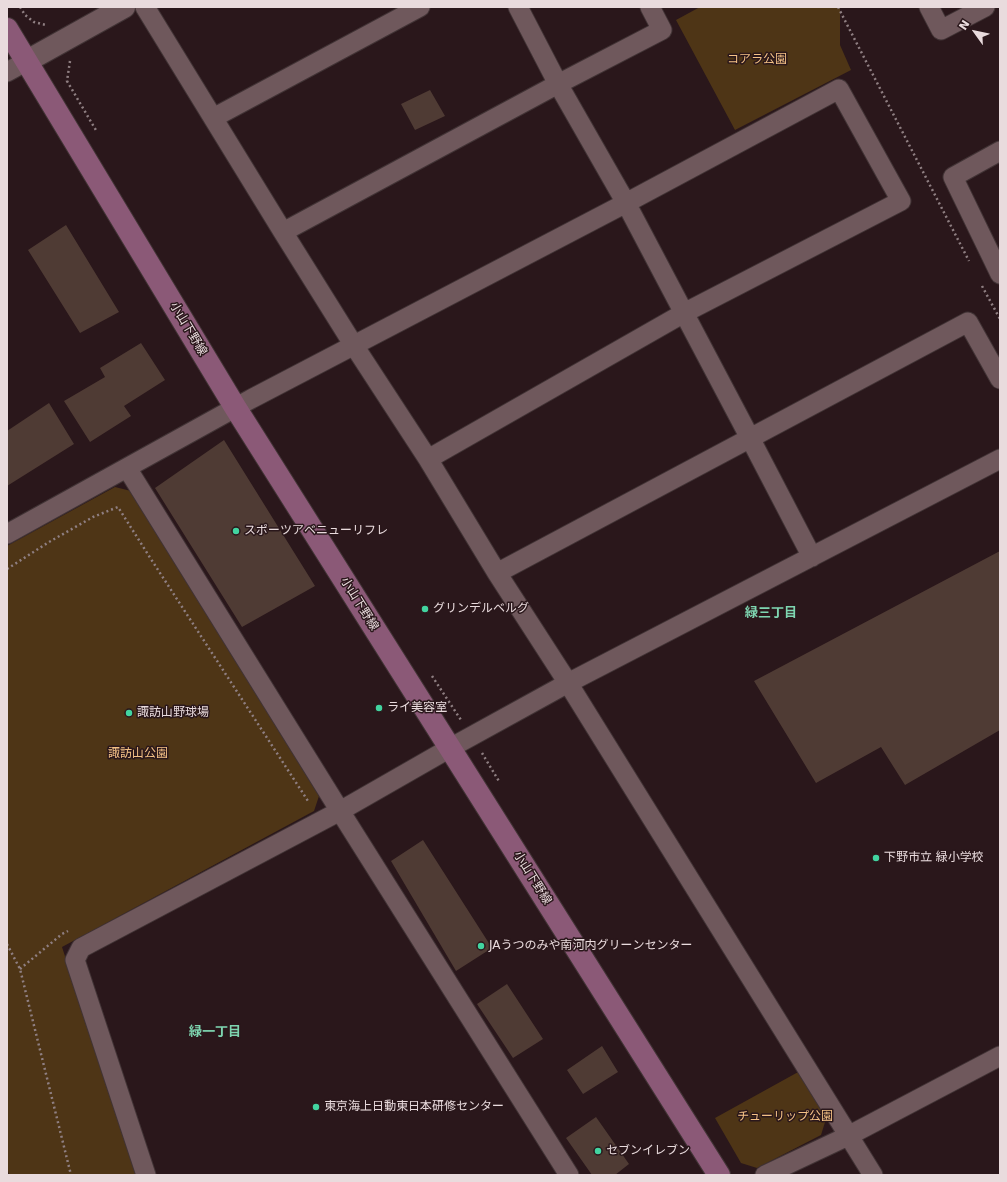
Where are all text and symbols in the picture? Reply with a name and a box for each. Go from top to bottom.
north arrow [955,12,995,52]
text: N [957,18,972,33]
park label: コアラ公園 [727,53,787,67]
street label: 小山下野線 [166,300,210,358]
place label: スポーツアベニューリフレ [244,524,388,538]
marker: スポーツアベニューリフレ [231,526,241,536]
street label: 小山下野線 [337,575,381,633]
place label: グリンデルベルグ [433,602,529,616]
marker: グリンデルベルグ [420,604,430,614]
district label: 緑三丁目 [745,606,797,622]
place label: ライ美容室 [387,701,447,715]
marker: ライ美容室 [374,703,384,713]
place label: 諏訪山野球場 [137,706,209,720]
marker: 諏訪山野球場 [124,708,134,718]
park label: 諏訪山公園 [108,747,168,761]
street label: 小山下野線 [510,849,554,907]
place label: 下野市立 緑小学校 [884,851,984,865]
marker: 下野市立 緑小学校 [871,853,881,863]
place label: JAうつのみや南河内グリーンセンター [489,939,693,953]
marker: JAうつのみや南河内グリーンセンター [476,941,486,951]
district label: 緑一丁目 [189,1025,241,1041]
place label: 東京海上日動東日本研修センター [324,1100,504,1114]
marker: 東京海上日動東日本研修センター [311,1102,321,1112]
park label: チューリップ公園 [737,1110,833,1124]
place label: セブンイレブン [606,1144,690,1158]
marker: セブンイレブン [593,1146,603,1156]

